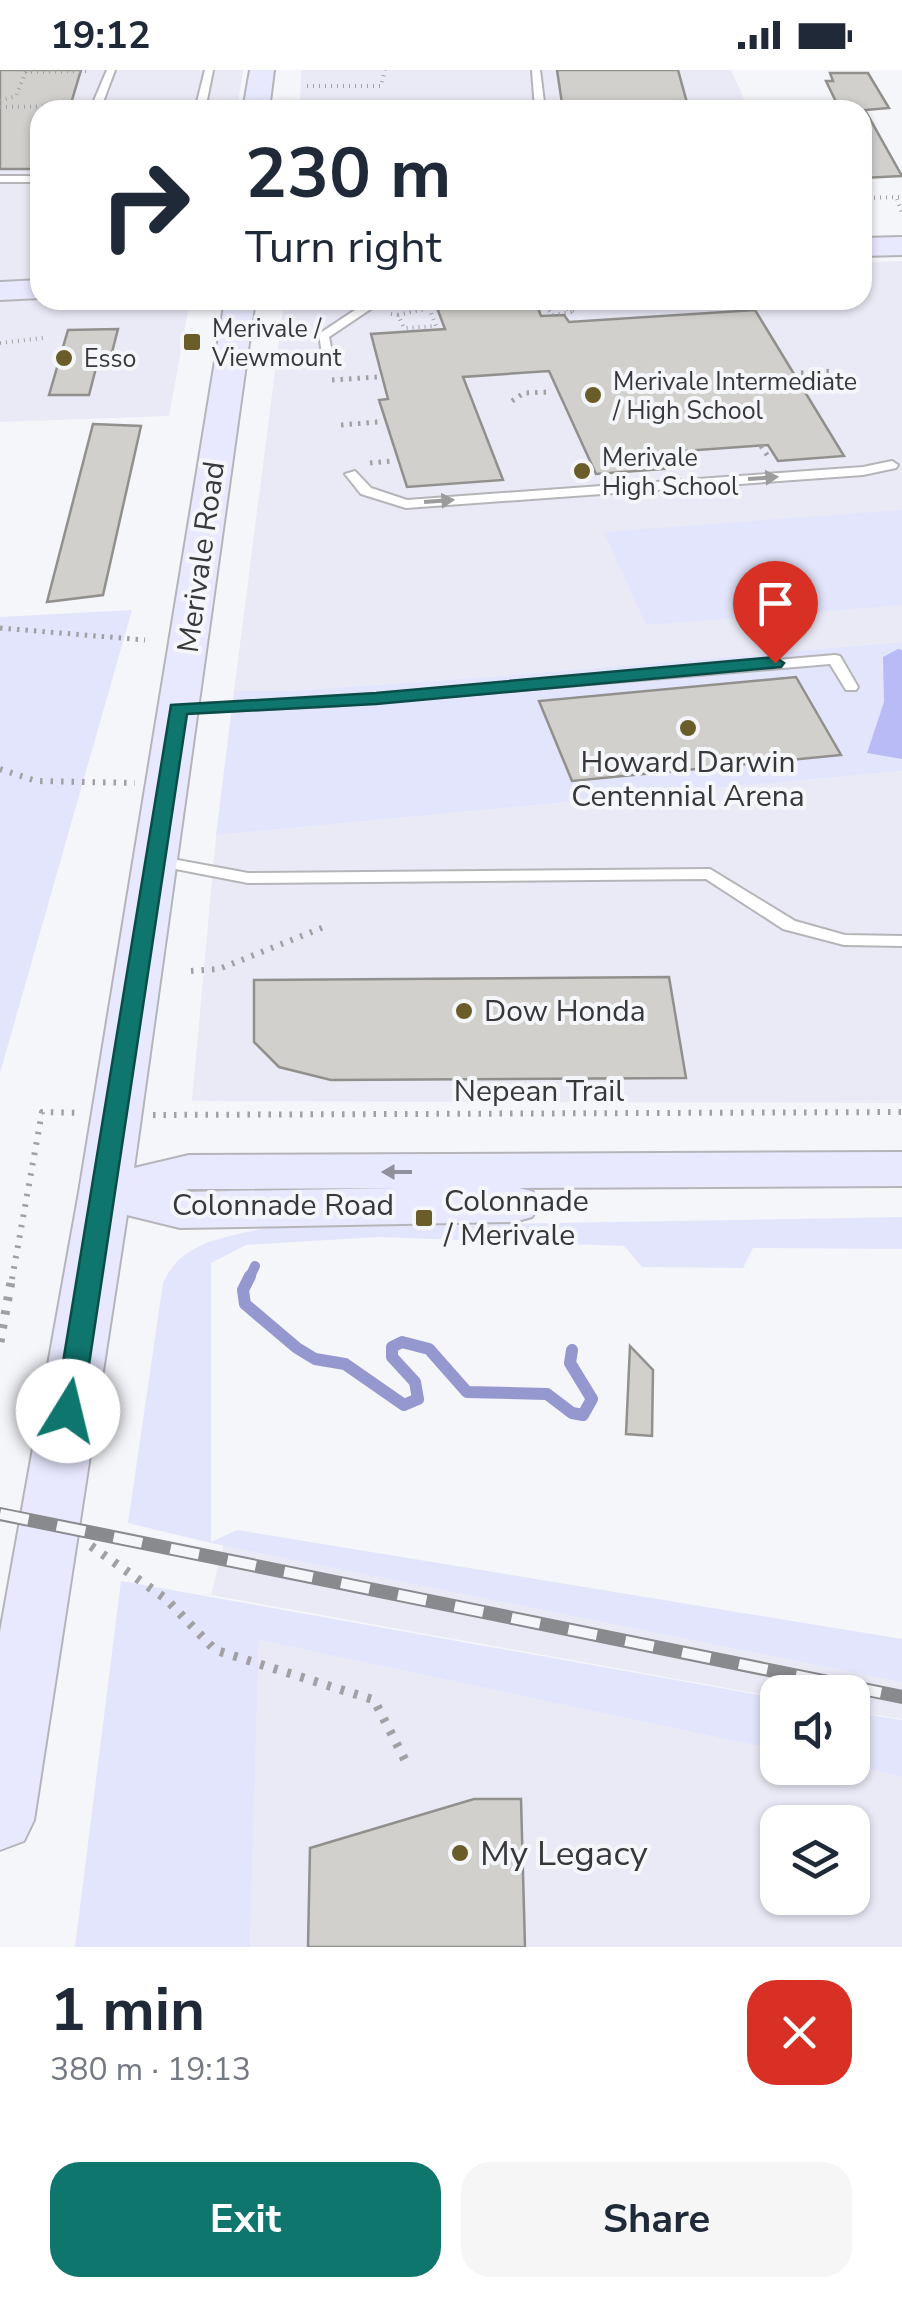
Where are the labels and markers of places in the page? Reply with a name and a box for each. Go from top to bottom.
place label: Merivale / Viewmount [211,312,342,375]
marker: Merivale / Viewmount [181,331,203,353]
place label: Esso [84,342,136,376]
marker: Esso [53,347,75,369]
place label: Merivale Intermediate / High School [612,365,857,428]
marker: Merivale Intermediate / High School [582,384,604,406]
place label: Merivale High School [602,441,739,504]
marker: Merivale High School [571,460,593,482]
pin [733,561,818,664]
marker: Howard Darwin Centennial Arena [677,717,699,739]
place label: Howard Darwin Centennial Arena [571,742,805,817]
place label: Dow Honda [484,991,646,1032]
marker: Dow Honda [453,1000,475,1022]
place label: Colonnade / Merivale [443,1181,589,1256]
marker: Colonnade / Merivale [413,1207,435,1229]
place label: My Legacy [480,1830,648,1877]
marker: My Legacy [449,1842,471,1864]

